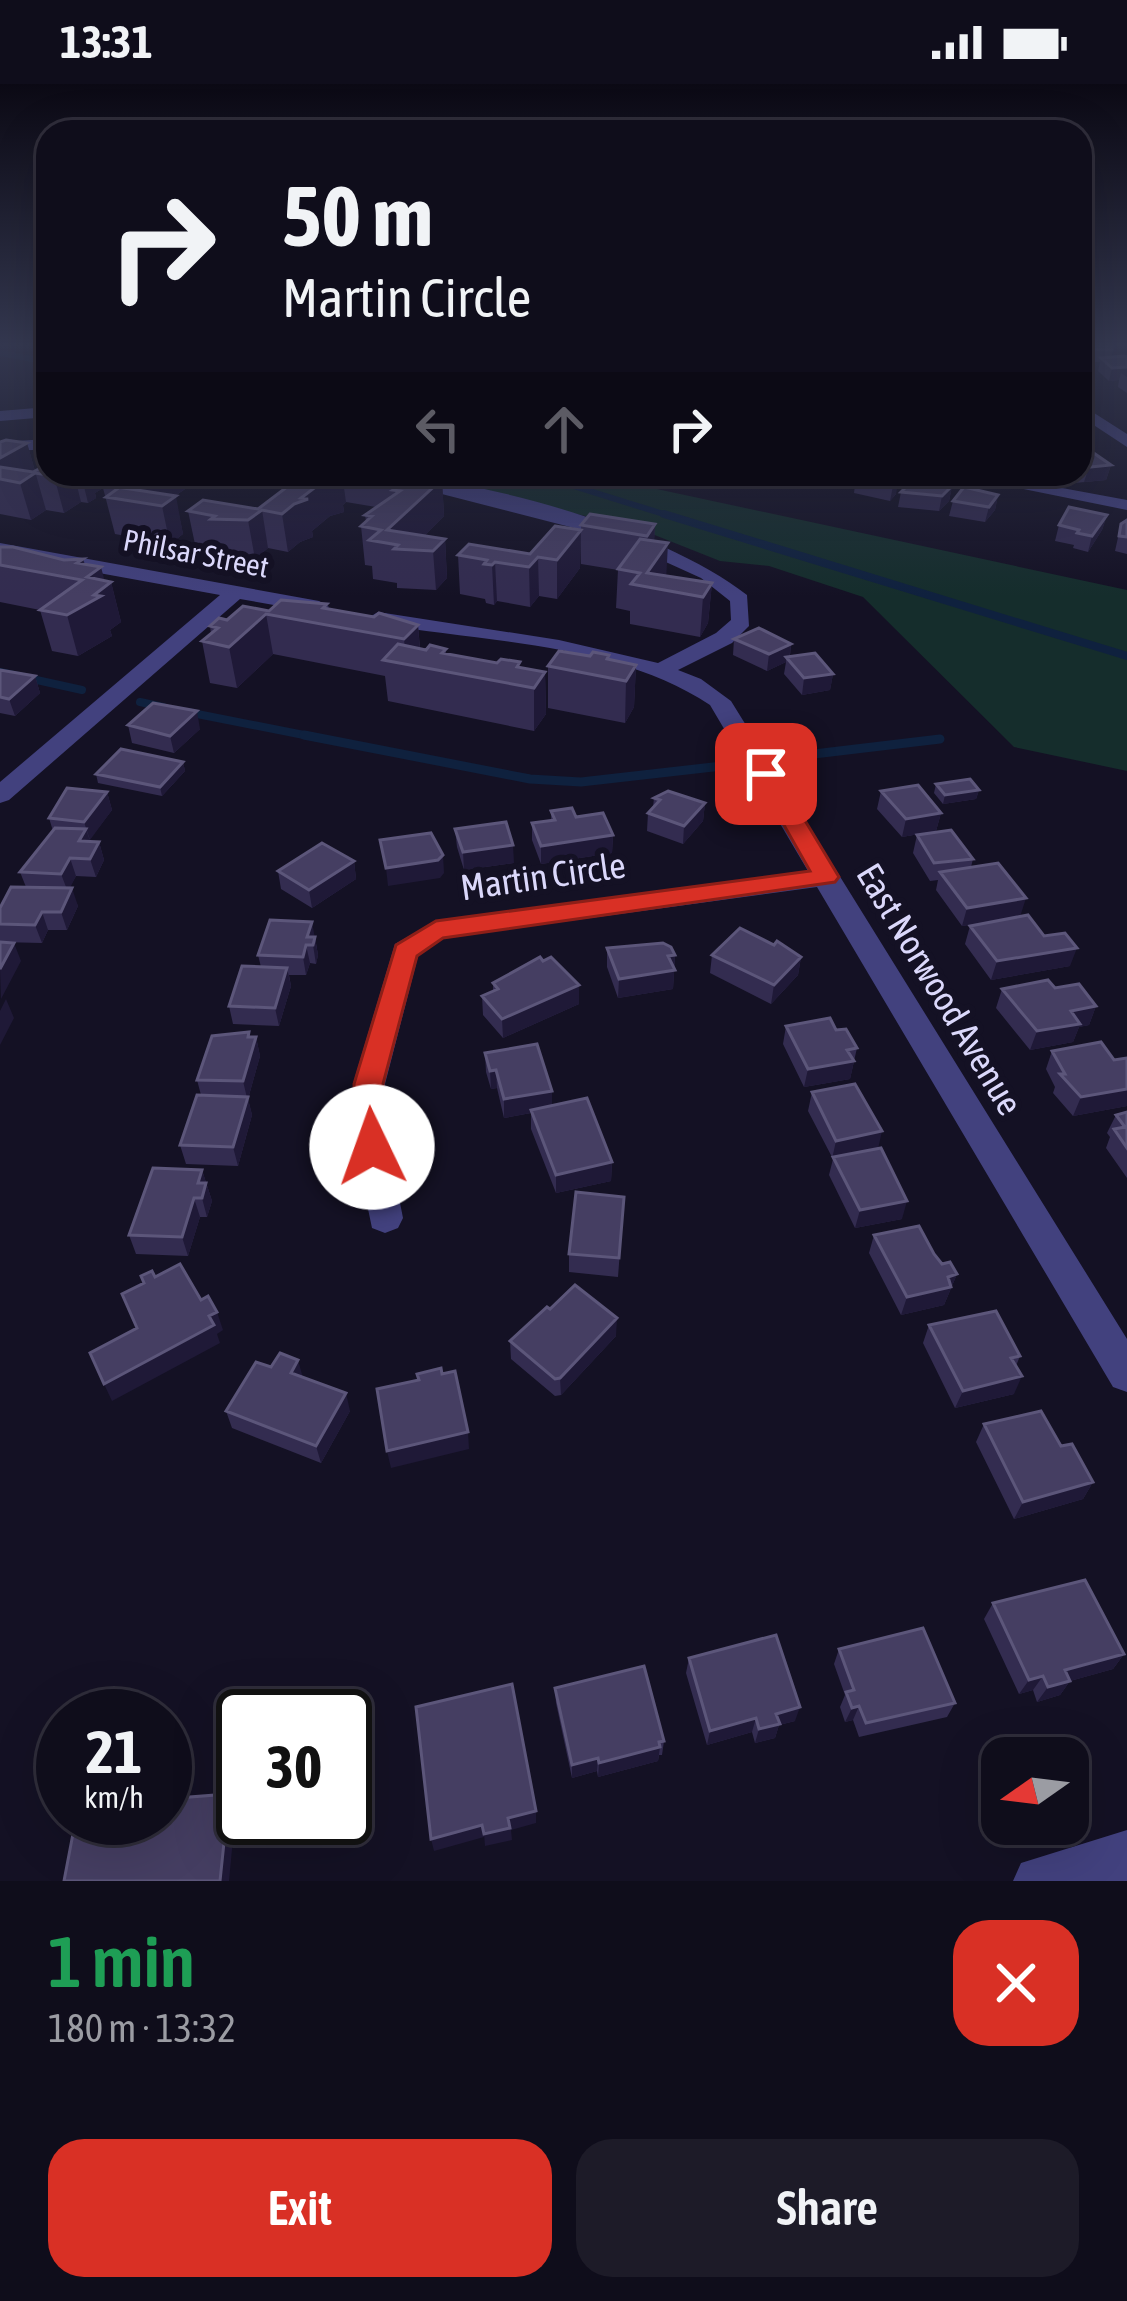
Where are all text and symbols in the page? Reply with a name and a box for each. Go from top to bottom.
text: 13:31 [60,16,153,68]
icon: right [84,168,240,324]
text: 50 m [282,168,433,264]
text: Martin Circle [282,267,531,328]
icon: left [405,396,471,462]
icon: ahead [531,396,597,462]
icon: right [657,396,723,462]
street label: Philsar Street [121,522,272,584]
pin [715,723,817,825]
icon: arrive [733,741,799,807]
street label: Martin Circle [458,844,628,908]
street label: East Norwood Avenue [848,856,1032,1122]
position arrow [309,1084,435,1210]
speed limit sign: 30 [216,1689,372,1845]
text: 21 [86,1717,142,1786]
north arrow [981,1737,1089,1845]
map controls [981,1737,1089,1845]
text: km/h [84,1780,144,1814]
text: 1 min [48,1920,195,2002]
button: close [953,1920,1079,2046]
text: 180 m · 13:32 [48,2006,236,2050]
button: Exit [48,2139,552,2277]
button: Share [576,2139,1079,2277]

